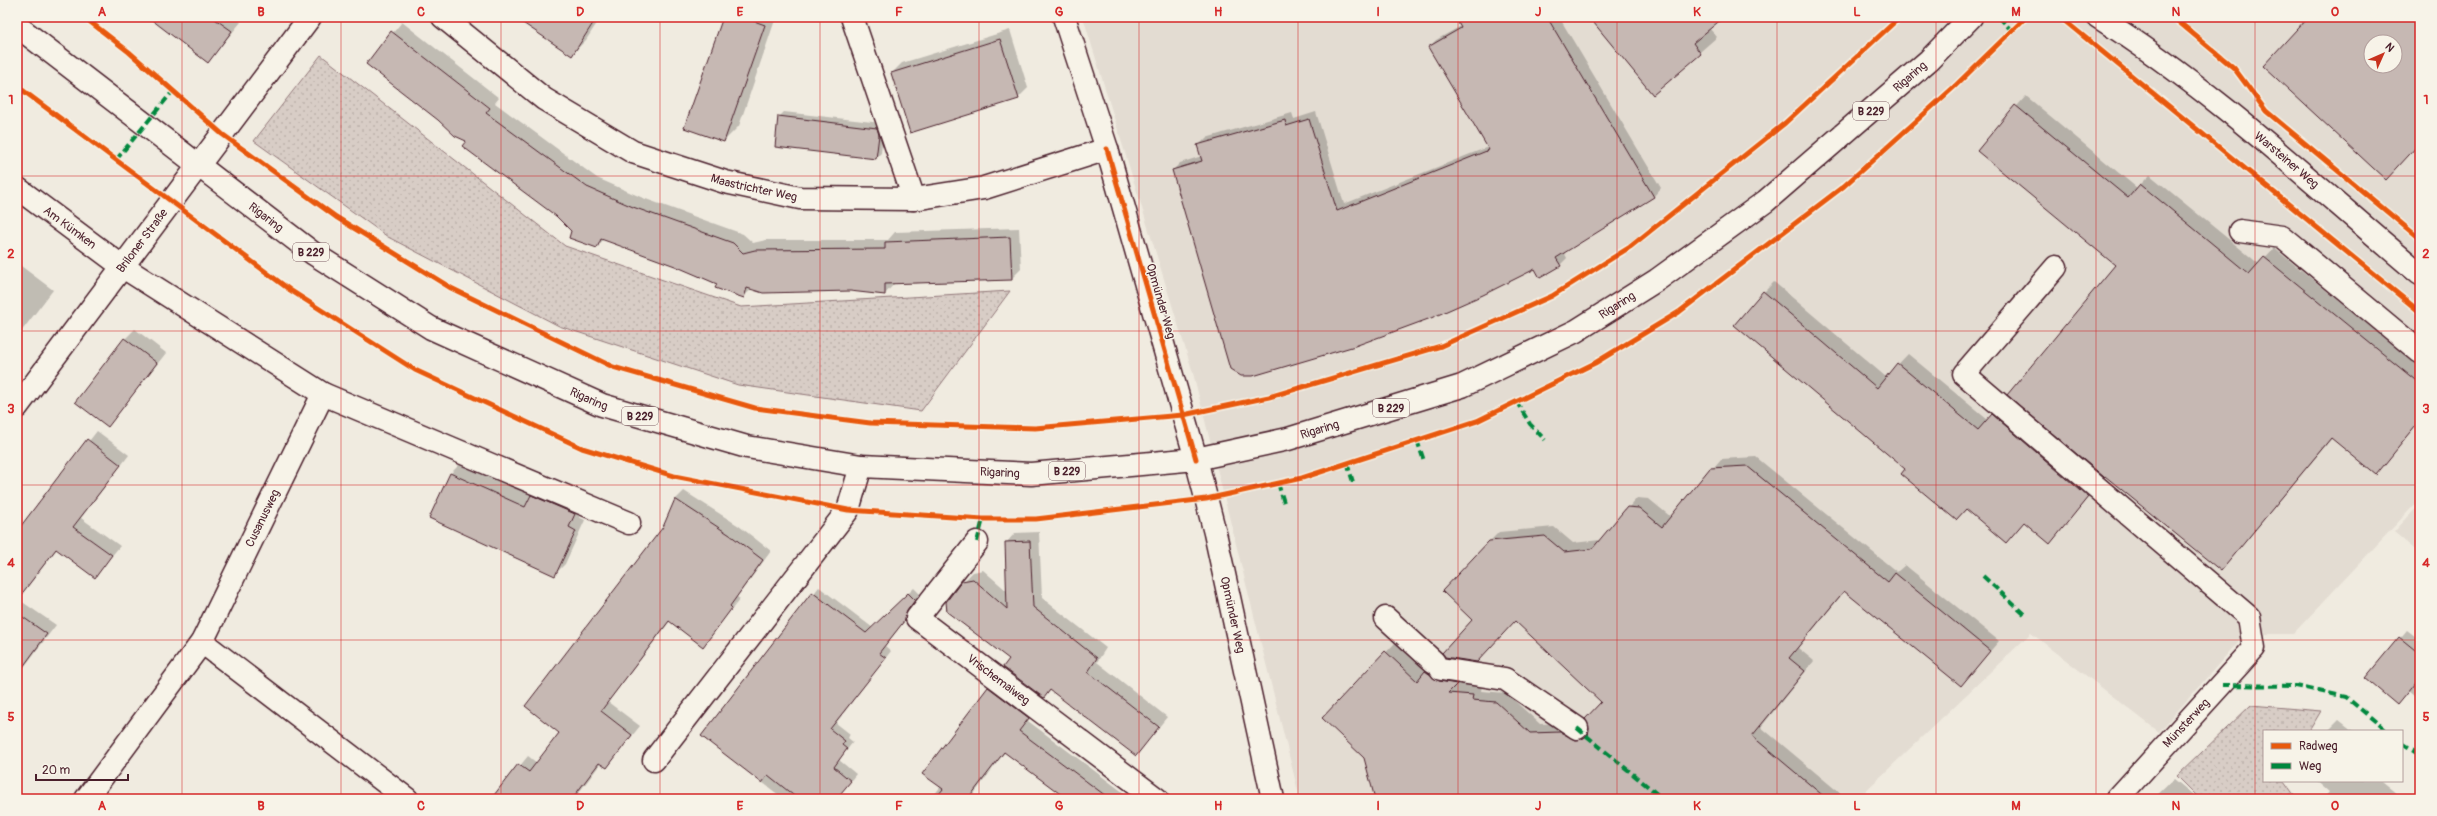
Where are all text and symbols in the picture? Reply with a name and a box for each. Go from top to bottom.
text: A [98,4,107,20]
text: B [257,4,265,20]
text: C [417,4,425,20]
text: D [576,4,584,20]
text: E [737,4,744,20]
text: F [895,4,903,20]
text: G [1055,4,1064,20]
text: H [1214,4,1222,20]
text: I [1376,4,1380,20]
text: J [1535,4,1541,20]
text: K [1693,4,1701,20]
text: L [1853,4,1861,20]
text: M [2011,4,2021,20]
text: N [2172,4,2181,20]
text: O [2331,4,2340,20]
north arrow [2363,34,2403,74]
text: N [2382,40,2397,55]
street label: Rigaring [1890,58,1930,96]
text: 1 [8,92,14,108]
text: 1 [2423,92,2429,108]
road number: B 229 [1853,102,1889,120]
street label: Warsteiner Weg [2251,129,2322,192]
street label: Maastrichter Weg [709,171,798,205]
street label: Rigaring [245,200,286,236]
street label: Am Kümken [40,203,99,253]
street label: Briloner Straße [113,206,171,276]
road number: B 229 [293,243,329,261]
text: 2 [7,246,15,262]
text: 2 [2422,246,2430,262]
street label: Opmünder Weg [1143,262,1178,341]
street label: Rigaring [1596,289,1638,323]
street label: Rigaring [567,385,609,414]
road number: B 229 [1373,399,1409,417]
text: 3 [7,401,15,417]
text: 3 [2422,401,2430,417]
road number: B 229 [622,407,658,425]
street label: Rigaring [1298,417,1341,443]
road number: B 229 [1049,462,1085,480]
street label: Rigaring [980,465,1020,481]
street label: Cusanusweg [242,487,283,550]
text: 4 [7,555,15,571]
text: 4 [2422,555,2430,571]
street label: Opmünder Weg [1217,575,1248,655]
street label: Vrischemaiweg [964,651,1033,708]
street label: Münsterweg [2160,696,2213,751]
text: 5 [7,709,15,725]
text: 5 [2422,709,2430,725]
legend [2263,730,2403,782]
text: Radweg [2299,739,2337,754]
scale bar [36,756,128,782]
text: Weg [2299,759,2321,774]
text: 20 m [42,763,71,778]
text: A [98,798,107,814]
text: B [257,798,265,814]
text: C [417,798,425,814]
text: D [576,798,584,814]
text: E [737,798,744,814]
text: F [895,798,903,814]
text: G [1055,798,1064,814]
text: H [1214,798,1222,814]
text: I [1376,798,1380,814]
text: J [1535,798,1541,814]
text: K [1693,798,1701,814]
text: L [1853,798,1861,814]
text: M [2011,798,2021,814]
text: N [2172,798,2181,814]
text: O [2331,798,2340,814]

